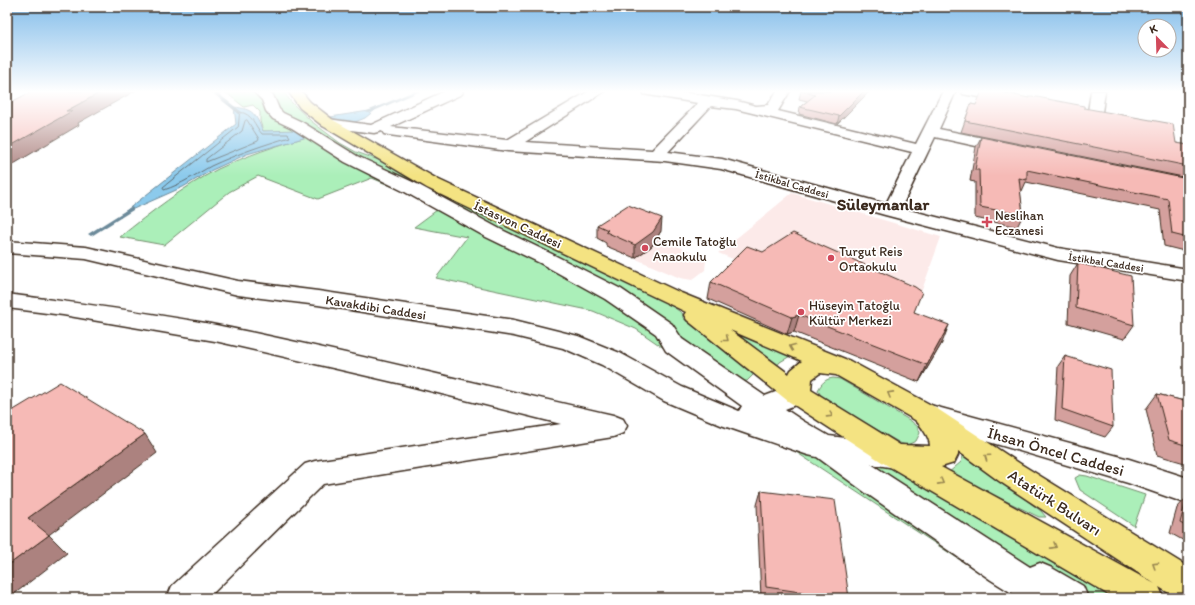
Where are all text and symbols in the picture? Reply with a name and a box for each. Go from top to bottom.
north arrow [1137,18,1177,58]
text: K [1148,22,1160,37]
street label: İstikbal Caddesi [754,168,830,201]
district label: Süleymanlar [837,194,930,215]
street label: İstasyon Caddesi [471,198,564,251]
place label: Neslihan Eczanesi [995,208,1044,238]
marker: Neslihan Eczanesi [982,217,992,227]
place label: Cemile Tatoğlu Anaokulu [653,234,737,264]
marker: Cemile Tatoğlu Anaokulu [640,243,650,253]
place label: Turgut Reis Ortaokulu [839,244,903,274]
street label: İstikbal Caddesi [1067,250,1145,275]
marker: Turgut Reis Ortaokulu [826,253,836,263]
street label: Kavakdibi Caddesi [325,292,427,323]
place label: Hüseyin Tatoğlu Kültür Merkezi [809,298,900,328]
marker: Hüseyin Tatoğlu Kültür Merkezi [796,307,806,317]
one-way arrow [722,335,729,342]
one-way arrow [788,343,795,351]
one-way arrow [887,392,894,399]
one-way arrow [826,410,833,418]
street label: İhsan Öncel Caddesi [985,423,1126,480]
one-way arrow [984,454,991,462]
street label: Atatürk Bulvarı [1005,465,1105,540]
one-way arrow [937,478,944,485]
one-way arrow [1050,541,1057,548]
one-way arrow [1152,563,1159,570]

